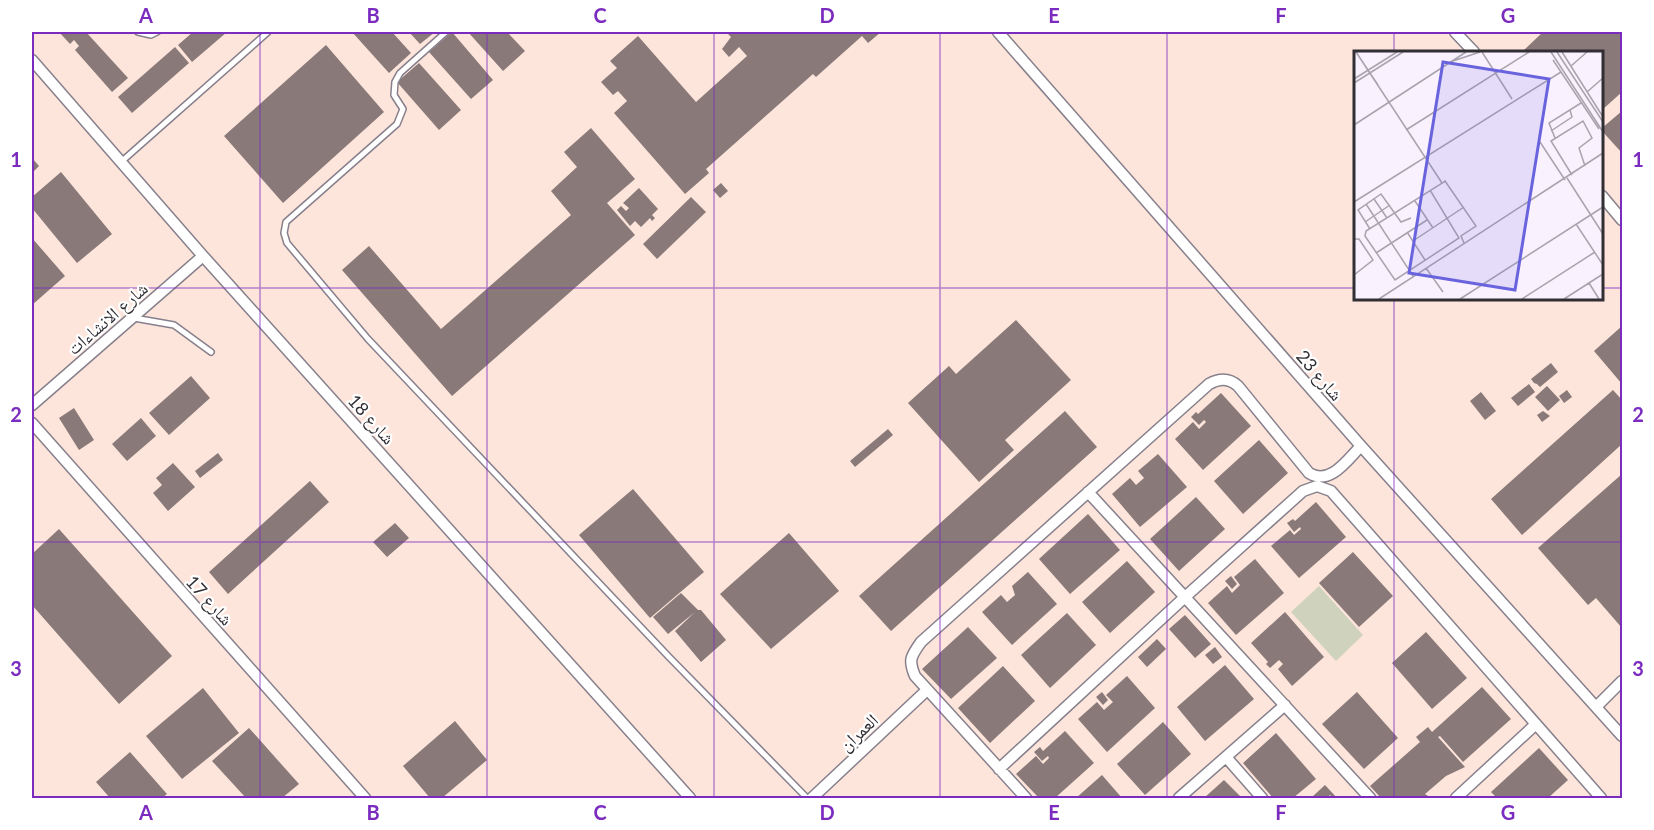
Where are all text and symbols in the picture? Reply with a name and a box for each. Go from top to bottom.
text: A [138,3,153,27]
text: B [366,3,380,27]
text: C [593,3,607,27]
text: D [819,3,835,27]
text: E [1048,3,1060,27]
text: F [1275,3,1287,27]
text: G [1501,3,1515,27]
inset map [1354,51,1603,300]
text: 1 [10,147,22,171]
text: 1 [1632,147,1644,171]
street label: شارع الانشاءات [62,277,153,360]
street label: شارع 23 [1291,345,1348,405]
street label: شارع 18 [343,389,400,449]
text: 2 [10,402,22,426]
text: 2 [1632,402,1644,426]
street label: شارع 17 [181,570,238,630]
text: 3 [10,656,22,680]
text: 3 [1632,656,1644,680]
street label: العمران [834,709,883,756]
text: A [138,800,153,824]
text: B [366,800,380,824]
text: C [593,800,607,824]
text: D [819,800,835,824]
text: E [1048,800,1060,824]
text: F [1275,800,1287,824]
text: G [1501,800,1515,824]

